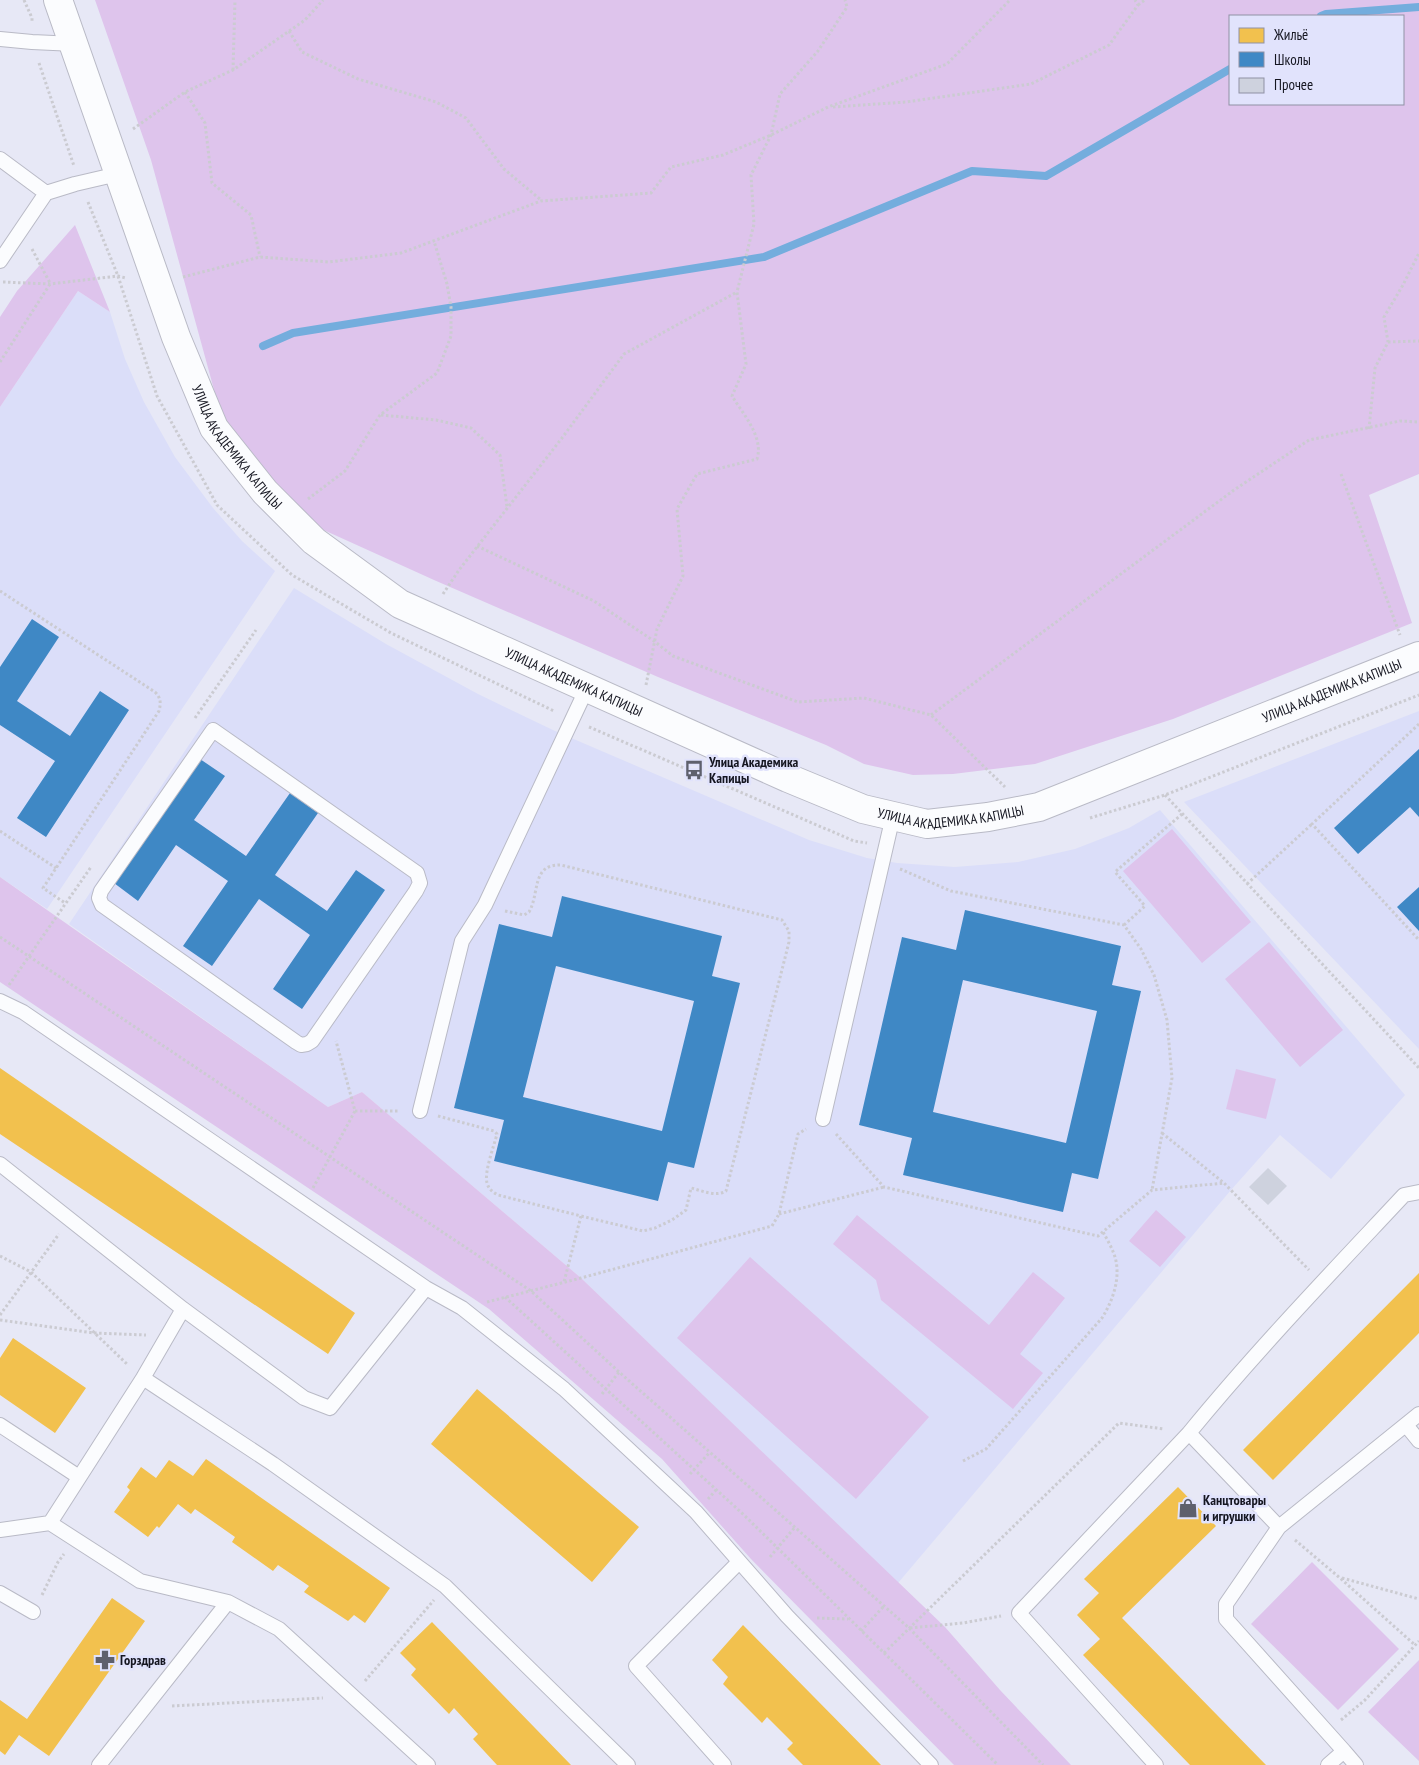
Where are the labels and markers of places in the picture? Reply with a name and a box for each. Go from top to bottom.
place label: Улица Академика Капицы [708,753,799,787]
bus stop icon: Улица Академика Капицы [683,759,705,781]
place label: Канцтовары и игрушки [1203,1491,1266,1525]
shop icon: Канцтовары и игрушки [1177,1497,1199,1519]
pharmacy icon: Горздрав [94,1649,116,1671]
place label: Горздрав [120,1651,166,1669]

